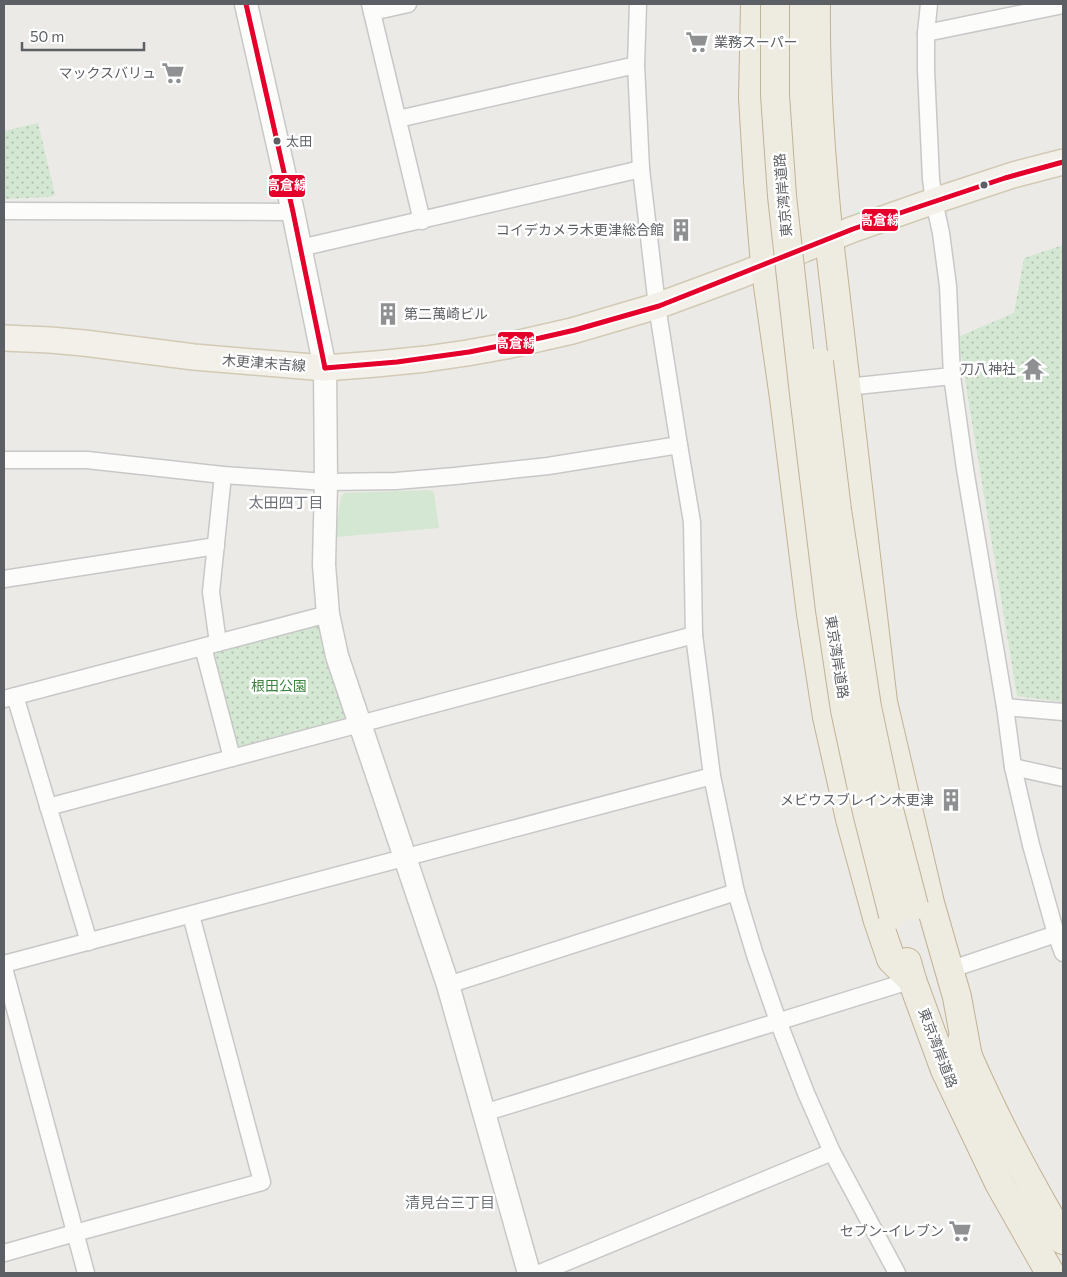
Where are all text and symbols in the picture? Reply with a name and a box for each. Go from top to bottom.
scale bar [22,20,145,52]
text: 50 m [30,27,64,45]
supermarket icon: 業務スーパー [684,29,710,55]
place label: 業務スーパー [714,33,798,50]
supermarket icon: マックスバリュ [160,60,186,86]
place label: マックスバリュ [58,64,156,81]
place label: 太田 [286,133,312,149]
marker: 太田 [272,136,282,146]
street label: 東京湾岸道路 [770,152,795,238]
line badge: 高倉線 [268,174,306,198]
text: 高倉線 [266,176,308,193]
unlabelled marker [979,180,989,190]
line badge: 高倉線 [861,208,899,232]
text: 高倉線 [859,211,901,228]
building icon: コイデカメラ木更津総合館 [668,217,694,243]
place label: コイデカメラ木更津総合館 [496,221,664,238]
building icon: 第二萬崎ビル [375,301,401,327]
place label: 第二萬崎ビル [404,305,488,322]
line badge: 高倉線 [497,331,535,355]
text: 高倉線 [495,334,537,351]
street label: 木更津末吉線 [222,351,307,374]
temple icon: 刀八神社 [1020,356,1046,382]
place label: 刀八神社 [960,360,1016,377]
district label: 太田四丁目 [248,493,324,511]
street label: 東京湾岸道路 [823,614,852,700]
park label: 根田公園 [251,677,307,694]
building icon: メビウスブレイン木更津 [938,787,964,813]
place label: メビウスブレイン木更津 [780,791,934,808]
street label: 東京湾岸道路 [915,1006,961,1090]
district label: 清見台三丁目 [405,1193,495,1211]
supermarket icon: セブン-イレブン [947,1218,973,1244]
place label: セブン-イレブン [840,1222,944,1239]

